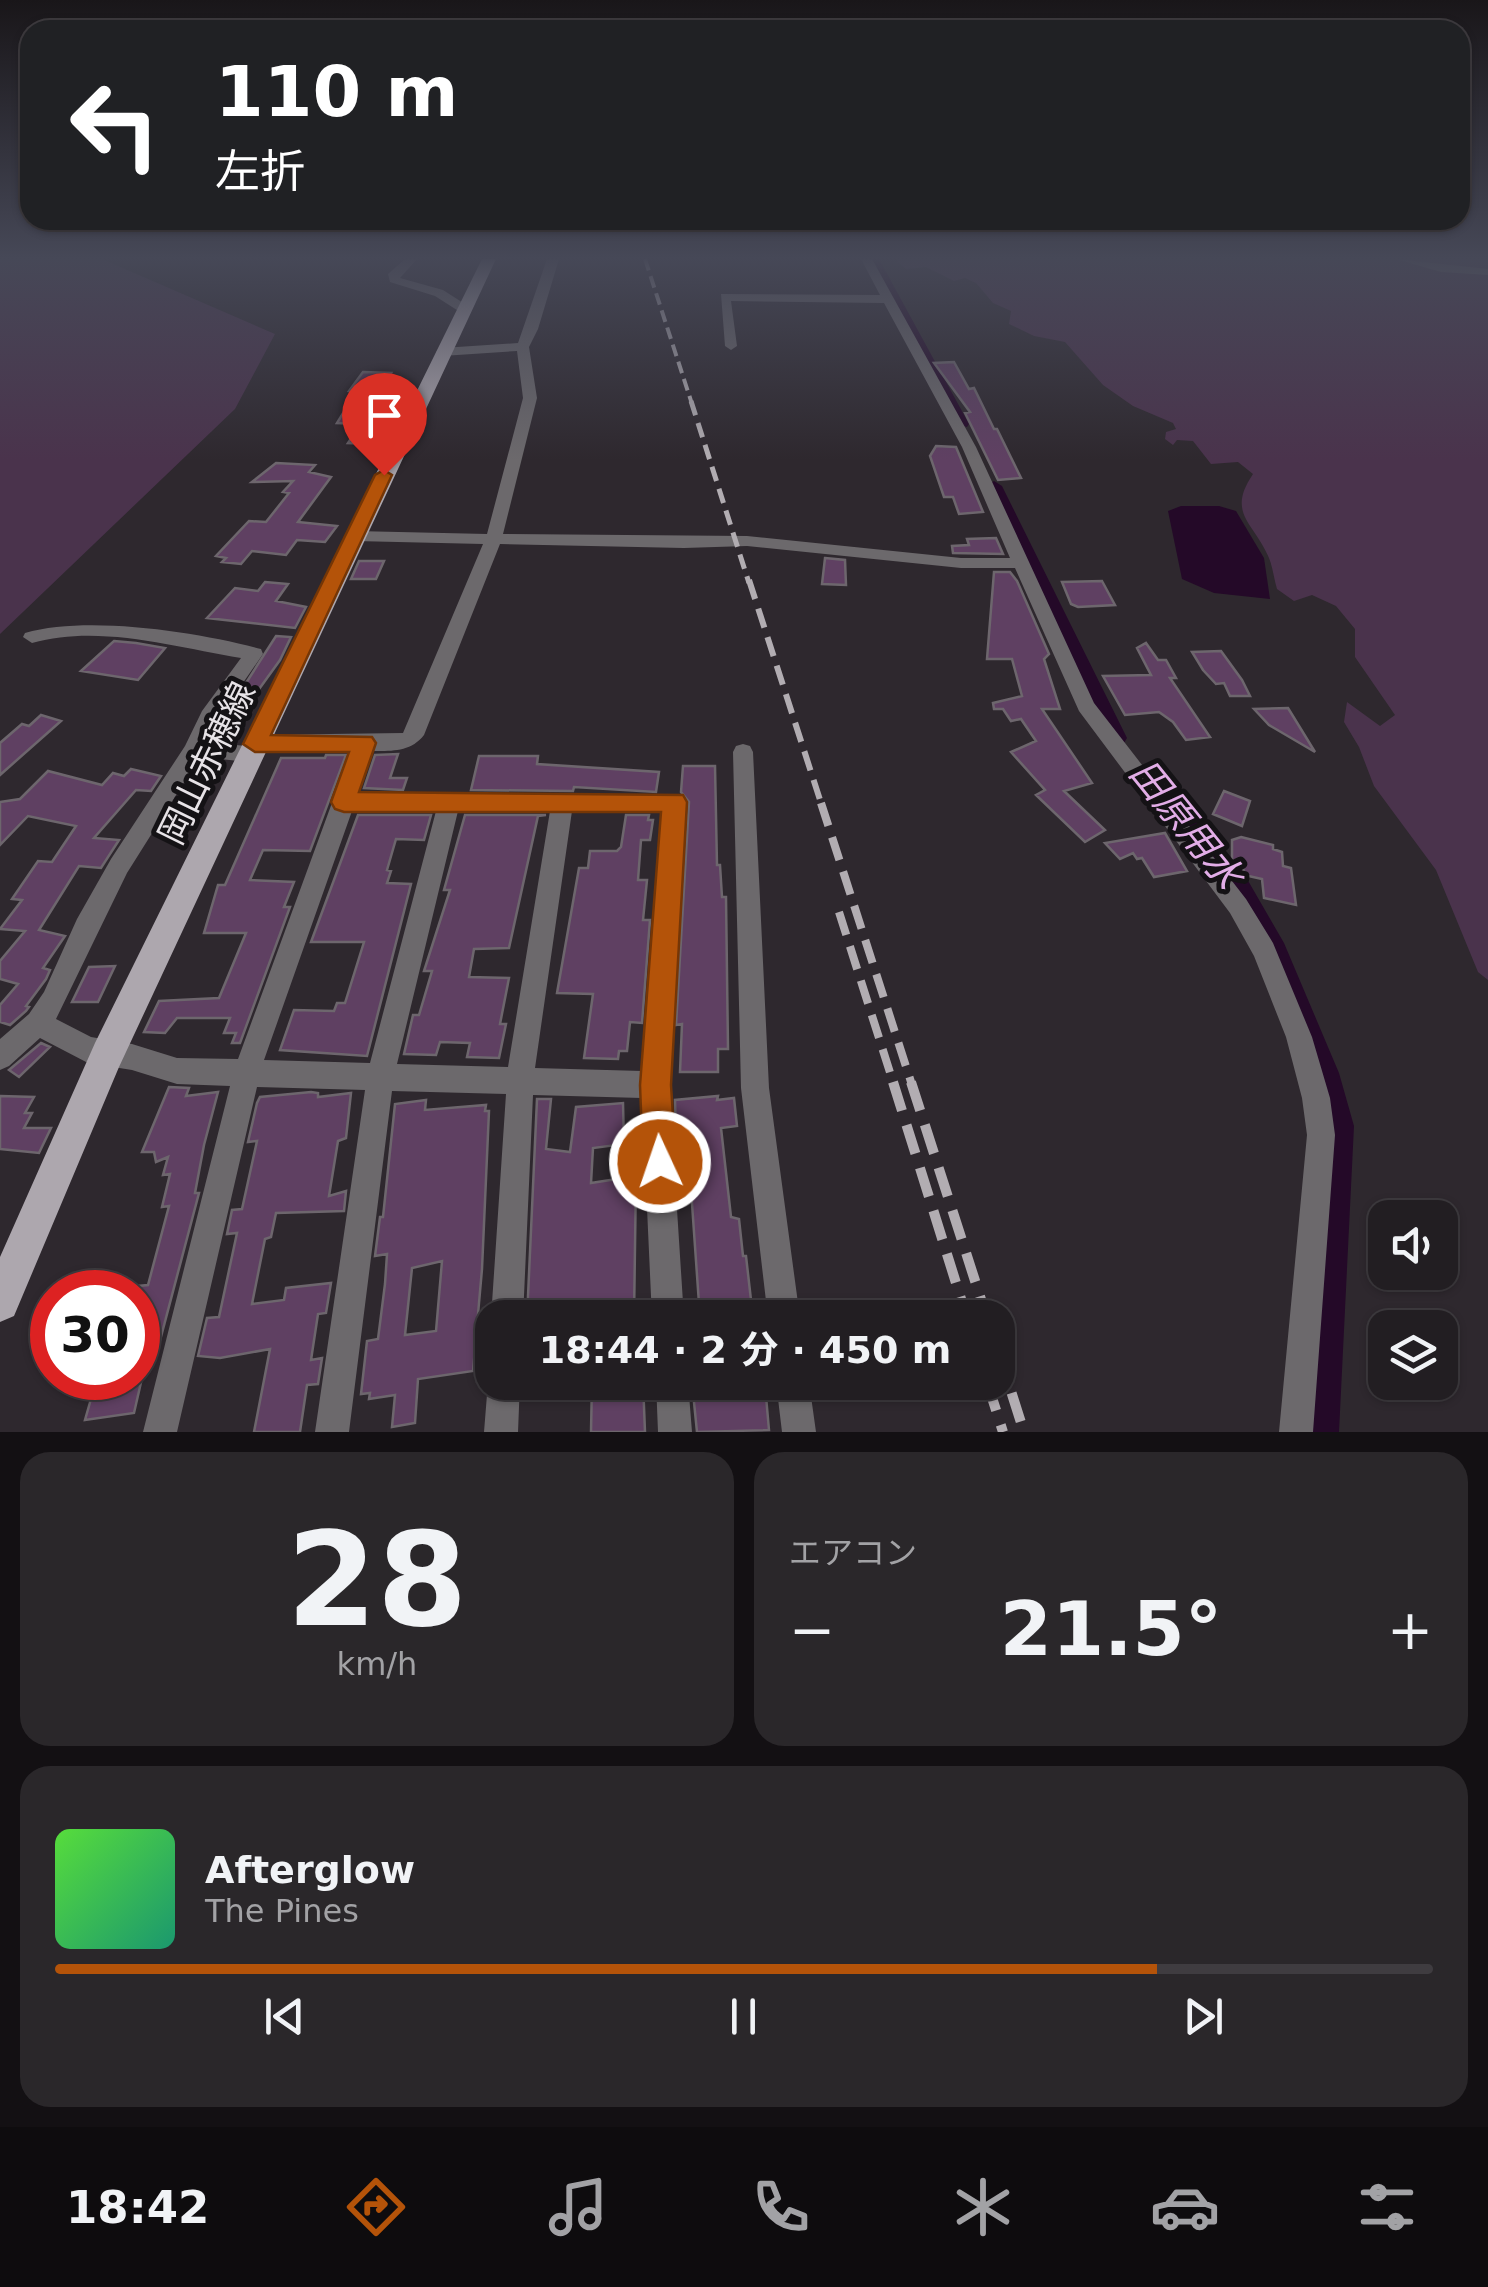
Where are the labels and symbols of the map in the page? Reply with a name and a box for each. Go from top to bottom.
pin [342,373,427,476]
street label: 岡山赤穂線 [151,676,263,850]
water label: 田原用水 [1121,751,1253,900]
position arrow [608,1110,712,1214]
speed limit sign: 30 [30,1270,160,1400]

